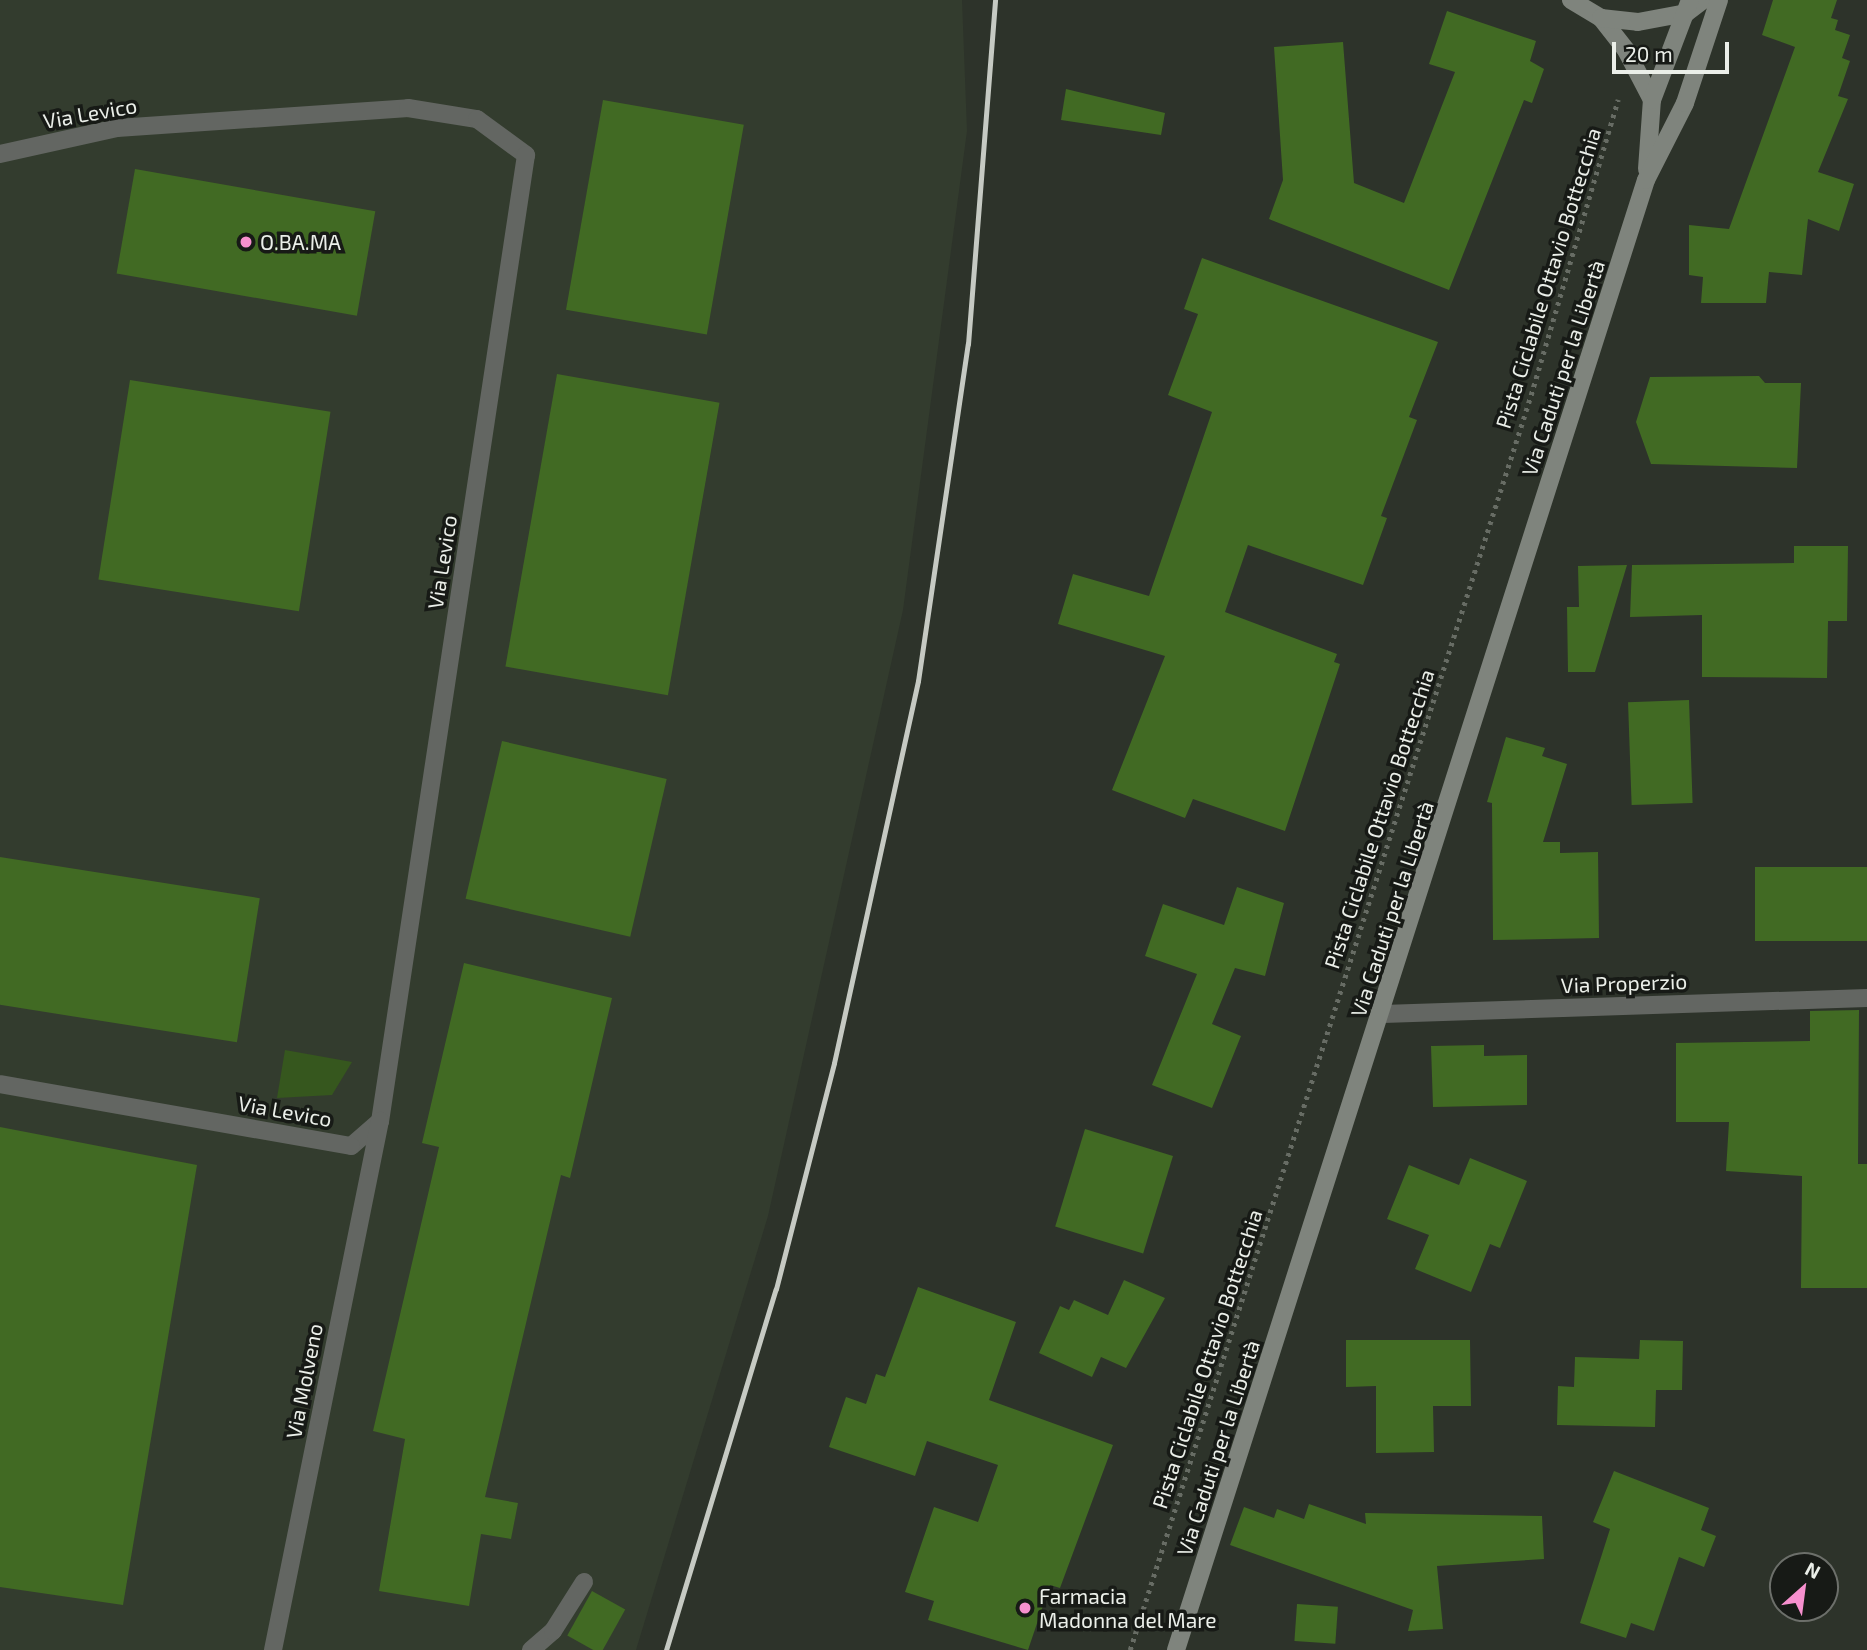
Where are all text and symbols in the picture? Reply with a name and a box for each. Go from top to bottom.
scale bar [1615,28,1732,72]
text: 20 m [1625,41,1673,66]
street label: Via Levico [41,92,139,134]
street label: Pista Ciclabile Ottavio Bottecchia [1490,125,1606,431]
place label: O.BA.MA [260,229,341,255]
marker: O.BA.MA [238,234,254,250]
street label: Via Caduti per la Libertà [1516,257,1610,479]
street label: Via Levico [422,513,462,611]
street label: Pista Ciclabile Ottavio Bottecchia [1319,666,1439,972]
street label: Via Caduti per la Libertà [1345,798,1439,1020]
street label: Via Properzio [1560,968,1688,998]
street label: Via Levico [236,1090,334,1132]
street label: Pista Ciclabile Ottavio Bottecchia [1147,1206,1267,1512]
street label: Via Molveno [280,1321,328,1441]
street label: Via Caduti per la Libertà [1171,1337,1265,1559]
north arrow [1769,1552,1839,1622]
text: N [1802,1556,1825,1583]
place label: Farmacia Madonna del Mare [1039,1583,1217,1633]
marker: Farmacia Madonna del Mare [1017,1600,1033,1616]

